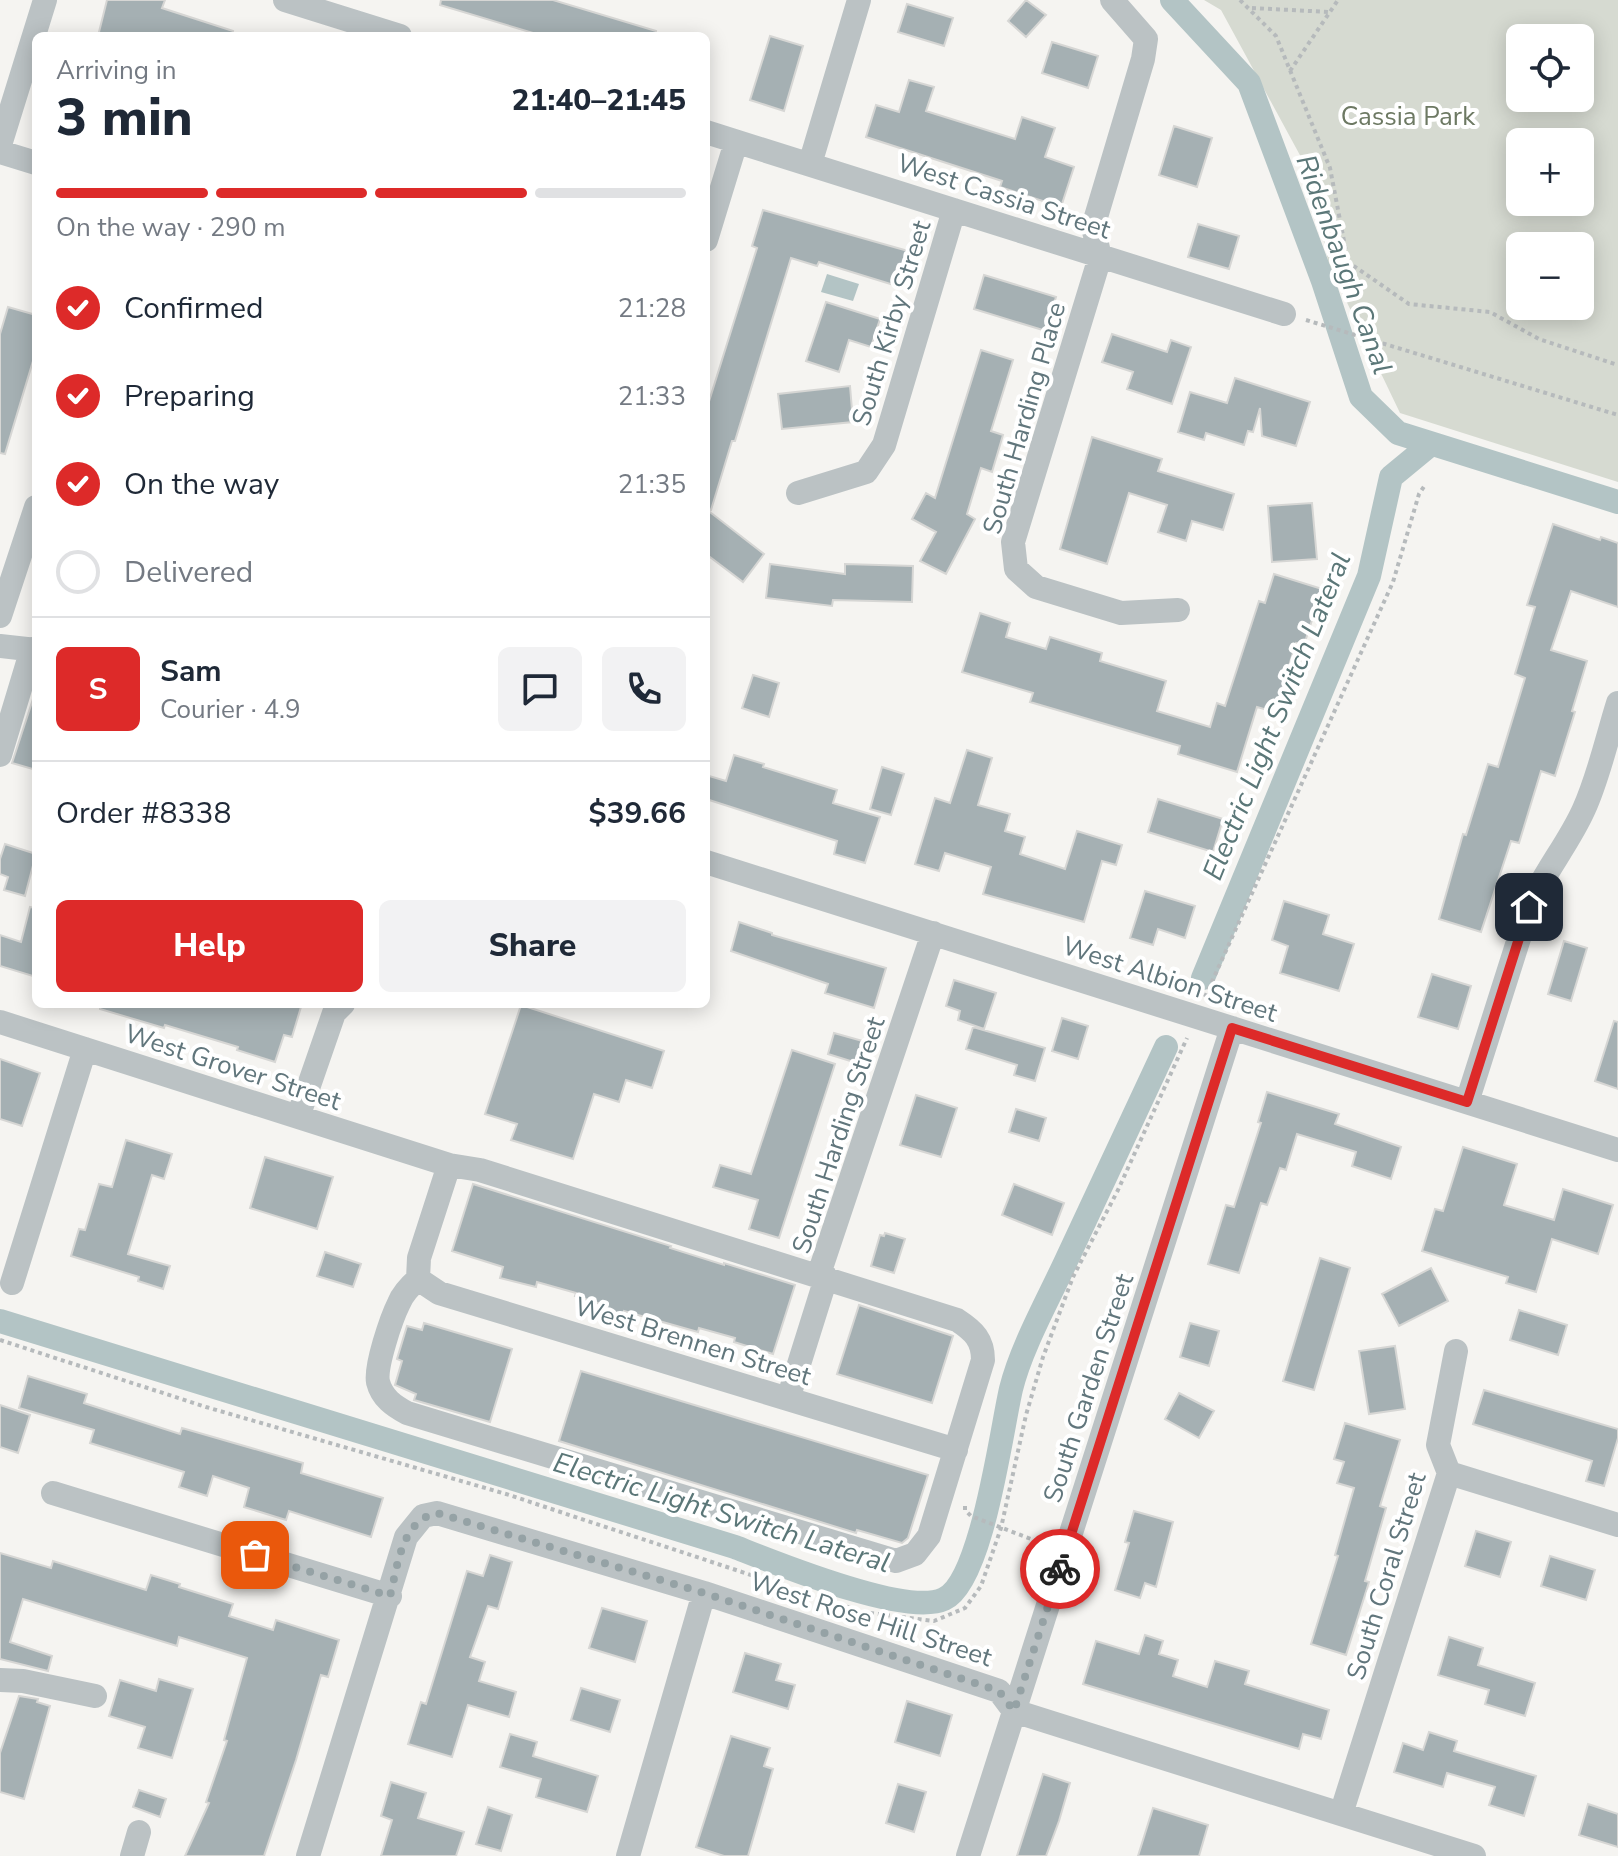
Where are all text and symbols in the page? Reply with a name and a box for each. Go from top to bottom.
map controls [1506,24,1594,320]
button: locate [1506,24,1594,112]
text: Arriving in [56,53,177,88]
text: 21:40–21:45 [511,80,686,121]
text: 3 min [56,82,193,153]
park label: Cassia Park [1341,99,1476,134]
button: + [1506,128,1594,216]
street label: West Cassia Street [893,145,1116,248]
water label: Ridenbaugh Canal [1287,149,1401,379]
text: On the way · 290 m [56,210,285,245]
street label: South Kirby Street [844,215,940,430]
button: − [1506,232,1594,320]
icon: check [56,286,100,330]
text: Confirmed [124,288,264,329]
text: 21:28 [618,291,686,326]
street label: South Harding Place [975,298,1074,538]
icon: check [56,374,100,418]
text: Preparing [124,376,255,417]
text: 21:33 [618,379,686,414]
icon: check [56,462,100,506]
text: On the way [124,464,279,505]
text: 21:35 [618,467,686,502]
water label: Electric Light Switch Lateral [1194,547,1360,886]
text: Delivered [124,552,253,593]
button: chat [498,647,582,731]
button: phone [602,647,686,731]
text: Sam [160,651,222,692]
text: S [89,669,107,710]
text: Courier · 4.9 [160,692,301,727]
text: Order #8338 [56,793,231,834]
text: $39.66 [589,793,686,834]
pin [1495,873,1563,941]
icon: home [1507,885,1551,929]
button: Help [56,900,363,992]
button: Share [379,900,686,992]
street label: West Albion Street [1058,928,1283,1031]
street label: South Harding Street [784,1011,894,1258]
street label: West Grover Street [120,1016,346,1119]
street label: South Garden Street [1035,1268,1142,1507]
street label: West Brennen Street [570,1289,816,1394]
water label: Electric Light Switch Lateral [549,1444,895,1582]
street label: South Coral Street [1338,1467,1435,1684]
pin [221,1521,289,1589]
courier [1020,1529,1100,1609]
icon: bag [233,1533,277,1577]
icon: bike [1038,1547,1082,1591]
street label: West Rose Hill Street [745,1564,997,1675]

